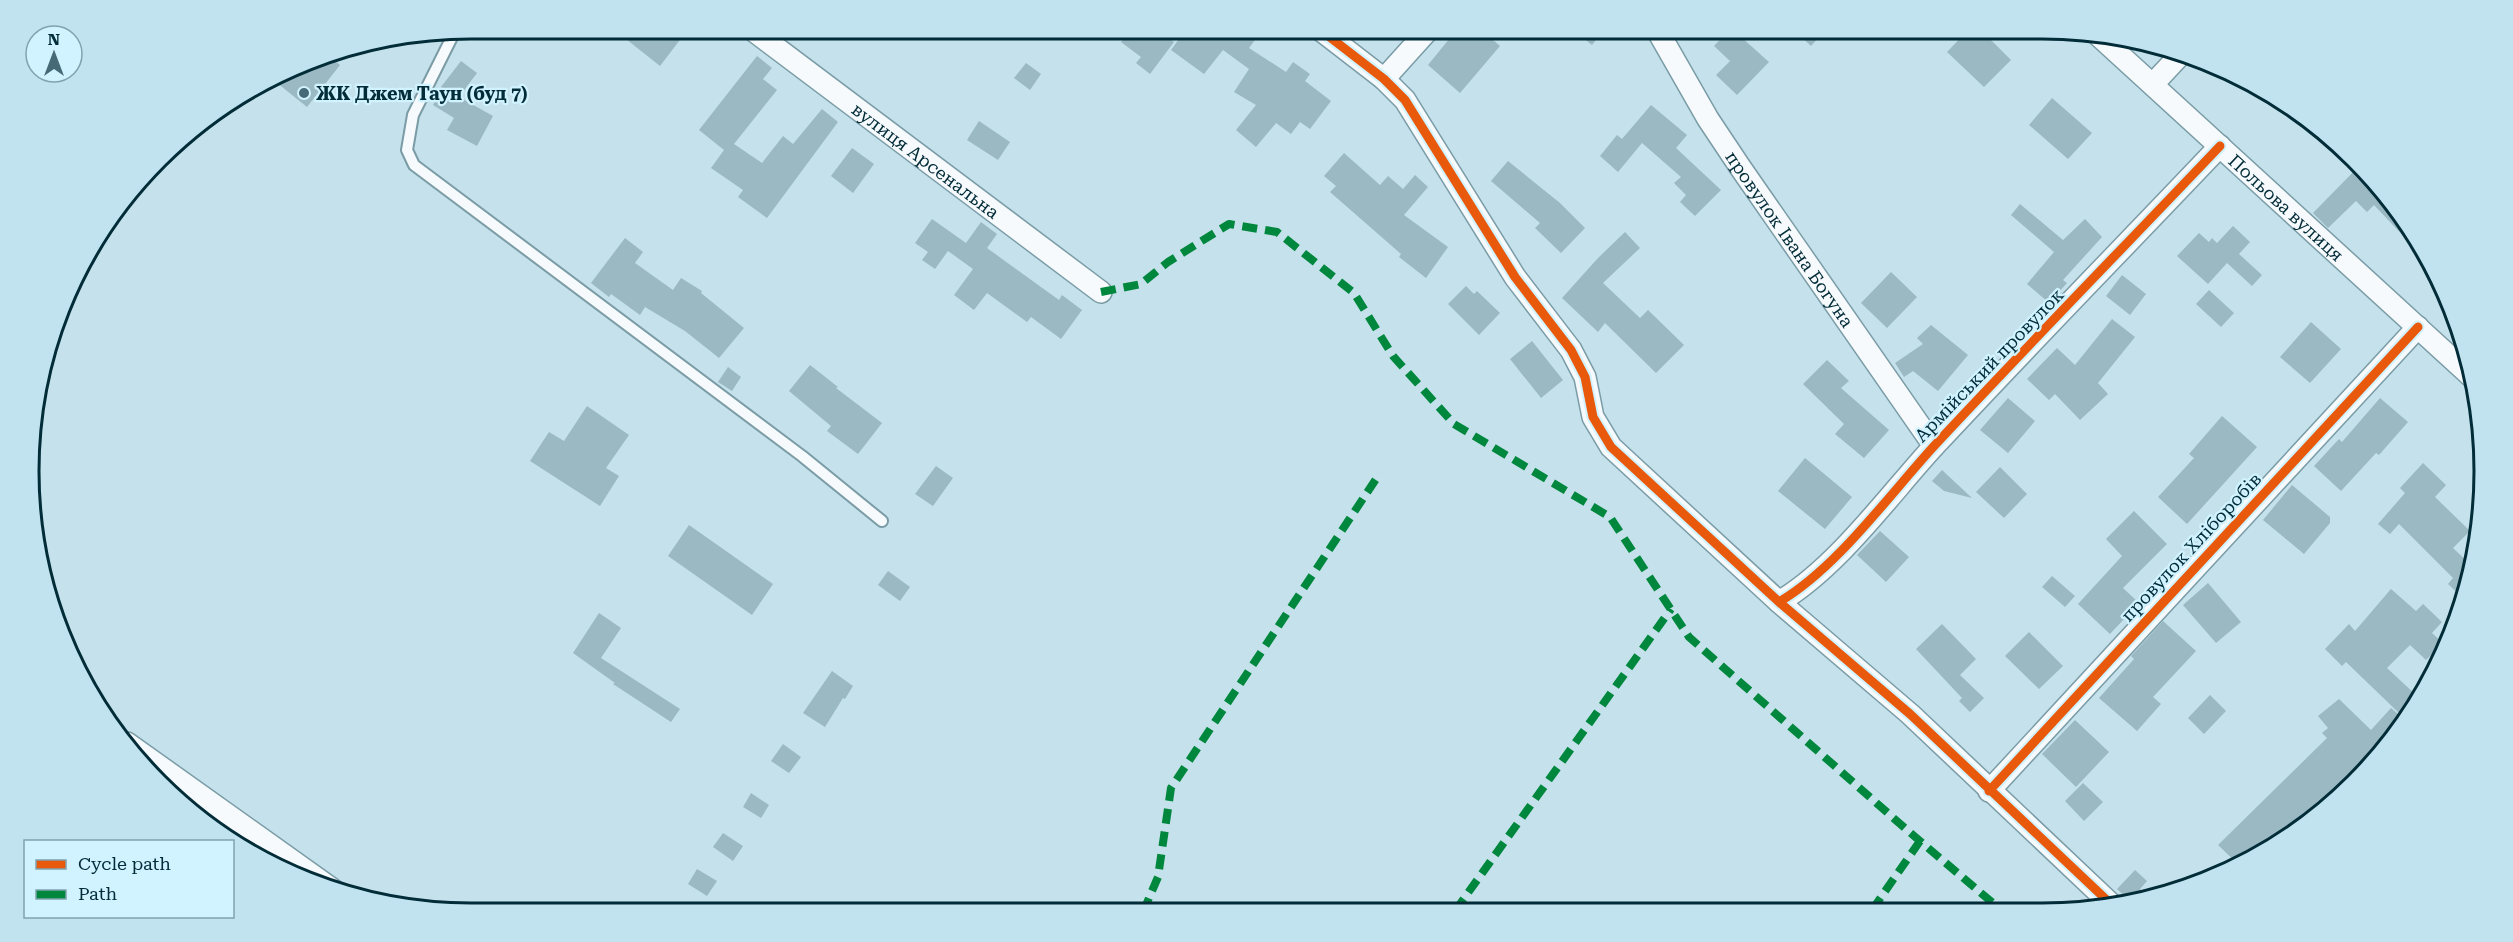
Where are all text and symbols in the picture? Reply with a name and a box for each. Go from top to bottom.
north arrow [24,24,84,84]
text: N [48,30,60,49]
place label: ЖК Джем Таун (буд 7) [316,83,528,104]
marker: ЖК Джем Таун (буд 7) [297,86,311,100]
street label: вулиця Арсенальна [848,98,1004,222]
street label: провулок Івана Богуна [1722,147,1859,331]
street label: Польова вулиця [2225,150,2348,265]
street label: Армійський провулок [1910,284,2068,446]
street label: провулок Хліборобів [2117,468,2265,626]
legend [24,840,234,918]
text: Cycle path [78,853,171,874]
text: Path [78,883,117,904]

